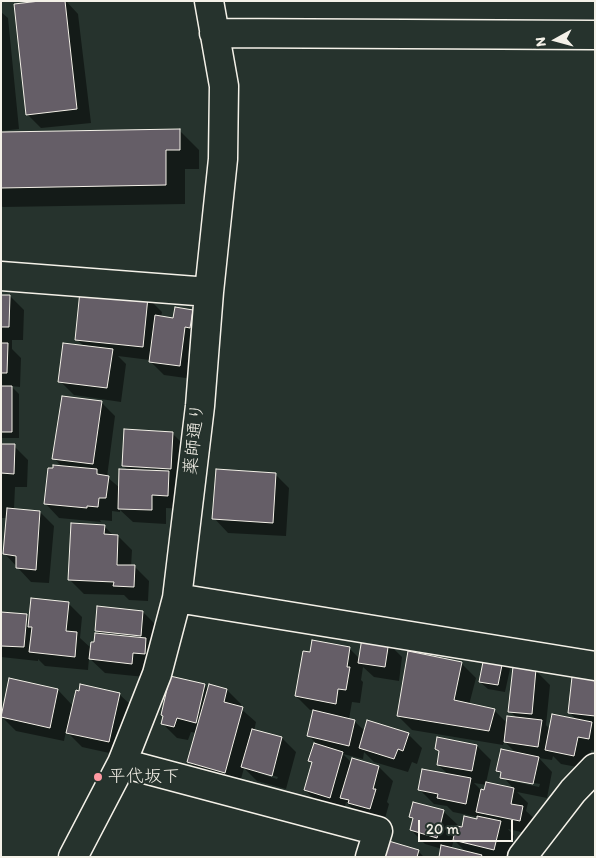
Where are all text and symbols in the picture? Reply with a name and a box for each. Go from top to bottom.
north arrow [531,15,581,65]
text: N [532,36,550,48]
street label: 薬師通り [180,402,210,476]
place label: 平代坂下 [108,766,180,788]
marker: 平代坂下 [92,771,104,783]
scale bar [421,810,516,842]
text: 20 m [426,820,459,838]

